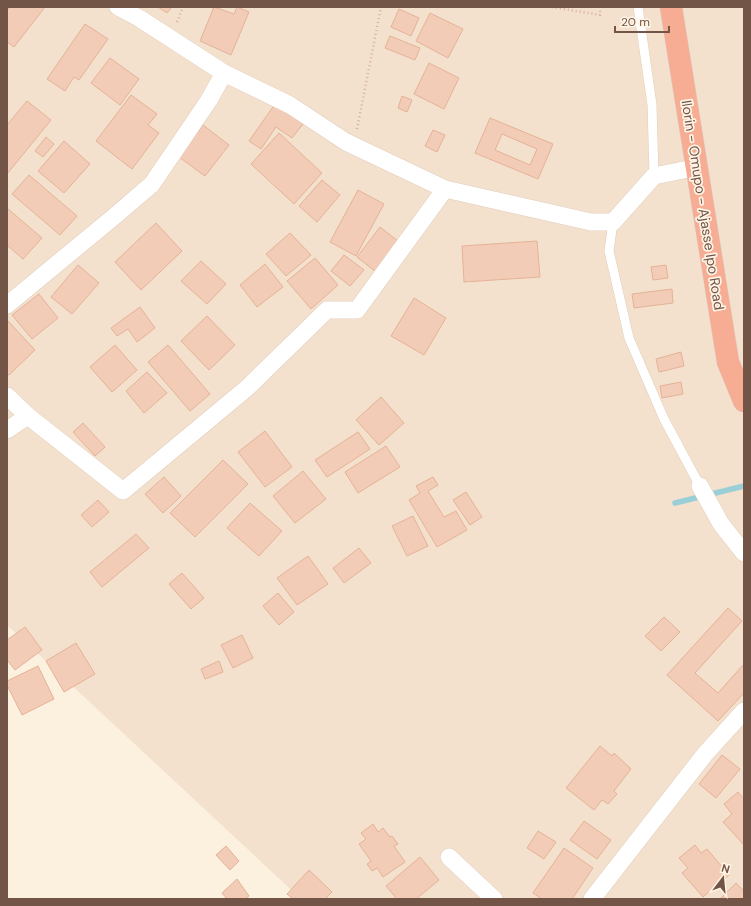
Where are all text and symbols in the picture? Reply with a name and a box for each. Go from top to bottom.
scale bar [615,8,669,34]
text: 20 m [621,14,650,30]
street label: Ilorin - Omupo - Ajasse Ipo Road [677,99,729,311]
north arrow [703,858,743,898]
text: N [720,861,732,876]

